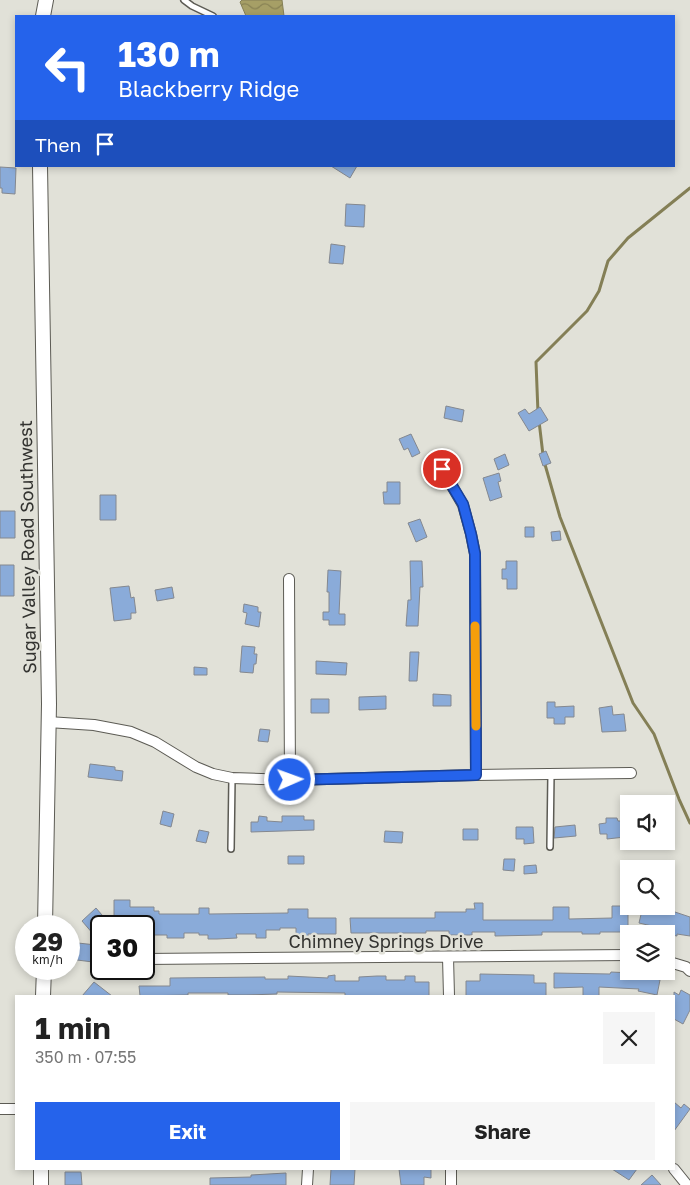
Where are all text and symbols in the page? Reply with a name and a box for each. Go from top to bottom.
text: 130 m [118,33,220,75]
icon: left [35,35,100,100]
text: Blackberry Ridge [118,75,299,102]
icon: arrive [91,130,119,158]
text: Then [35,133,81,156]
street label: Sugar Valley Road Southwest [14,420,40,674]
pin [421,448,463,490]
icon: arrive [428,455,456,483]
position arrow [263,753,315,805]
map controls [620,795,675,980]
button: sound [620,795,675,850]
button: search [620,860,675,915]
speed limit sign: 30 [90,915,155,980]
button: layers [620,925,675,980]
text: 29 [32,926,63,957]
street label: Chimney Springs Drive [288,930,484,952]
text: km/h [32,952,63,967]
text: 1 min [35,1010,111,1046]
button: close [603,1012,655,1064]
text: 350 m · 07:55 [35,1047,136,1067]
button: Exit [35,1102,340,1160]
button: Share [350,1102,655,1160]

